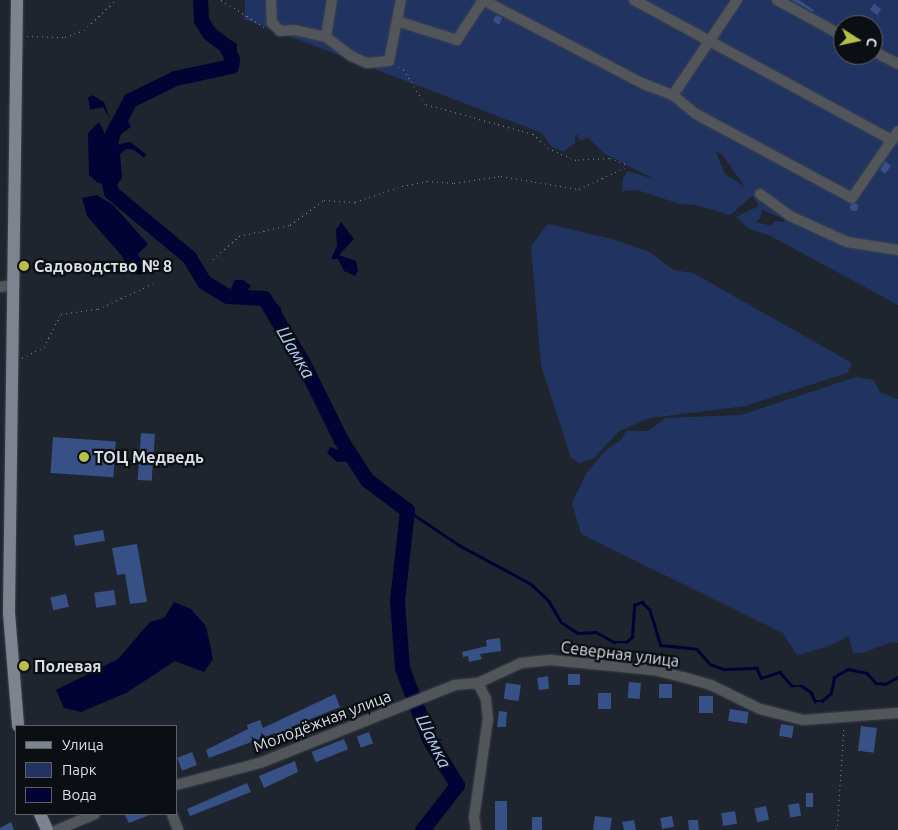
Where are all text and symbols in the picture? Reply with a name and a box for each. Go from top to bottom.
north arrow [833,15,883,65]
text: С [863,37,880,48]
place label: Садоводство № 8 [34,256,172,276]
marker: Садоводство № 8 [18,260,30,272]
water label: Шамка [272,322,320,382]
place label: ТОЦ Медведь [94,447,204,467]
marker: ТОЦ Медведь [78,451,90,463]
street label: Северная улица [560,637,680,671]
place label: Полевая [34,656,101,676]
marker: Полевая [18,660,30,672]
street label: Молодёжная улица [251,686,393,756]
water label: Шамка [412,710,456,772]
legend [15,725,178,815]
text: Улица [62,736,104,753]
text: Парк [62,761,97,778]
text: Вода [62,786,97,803]

